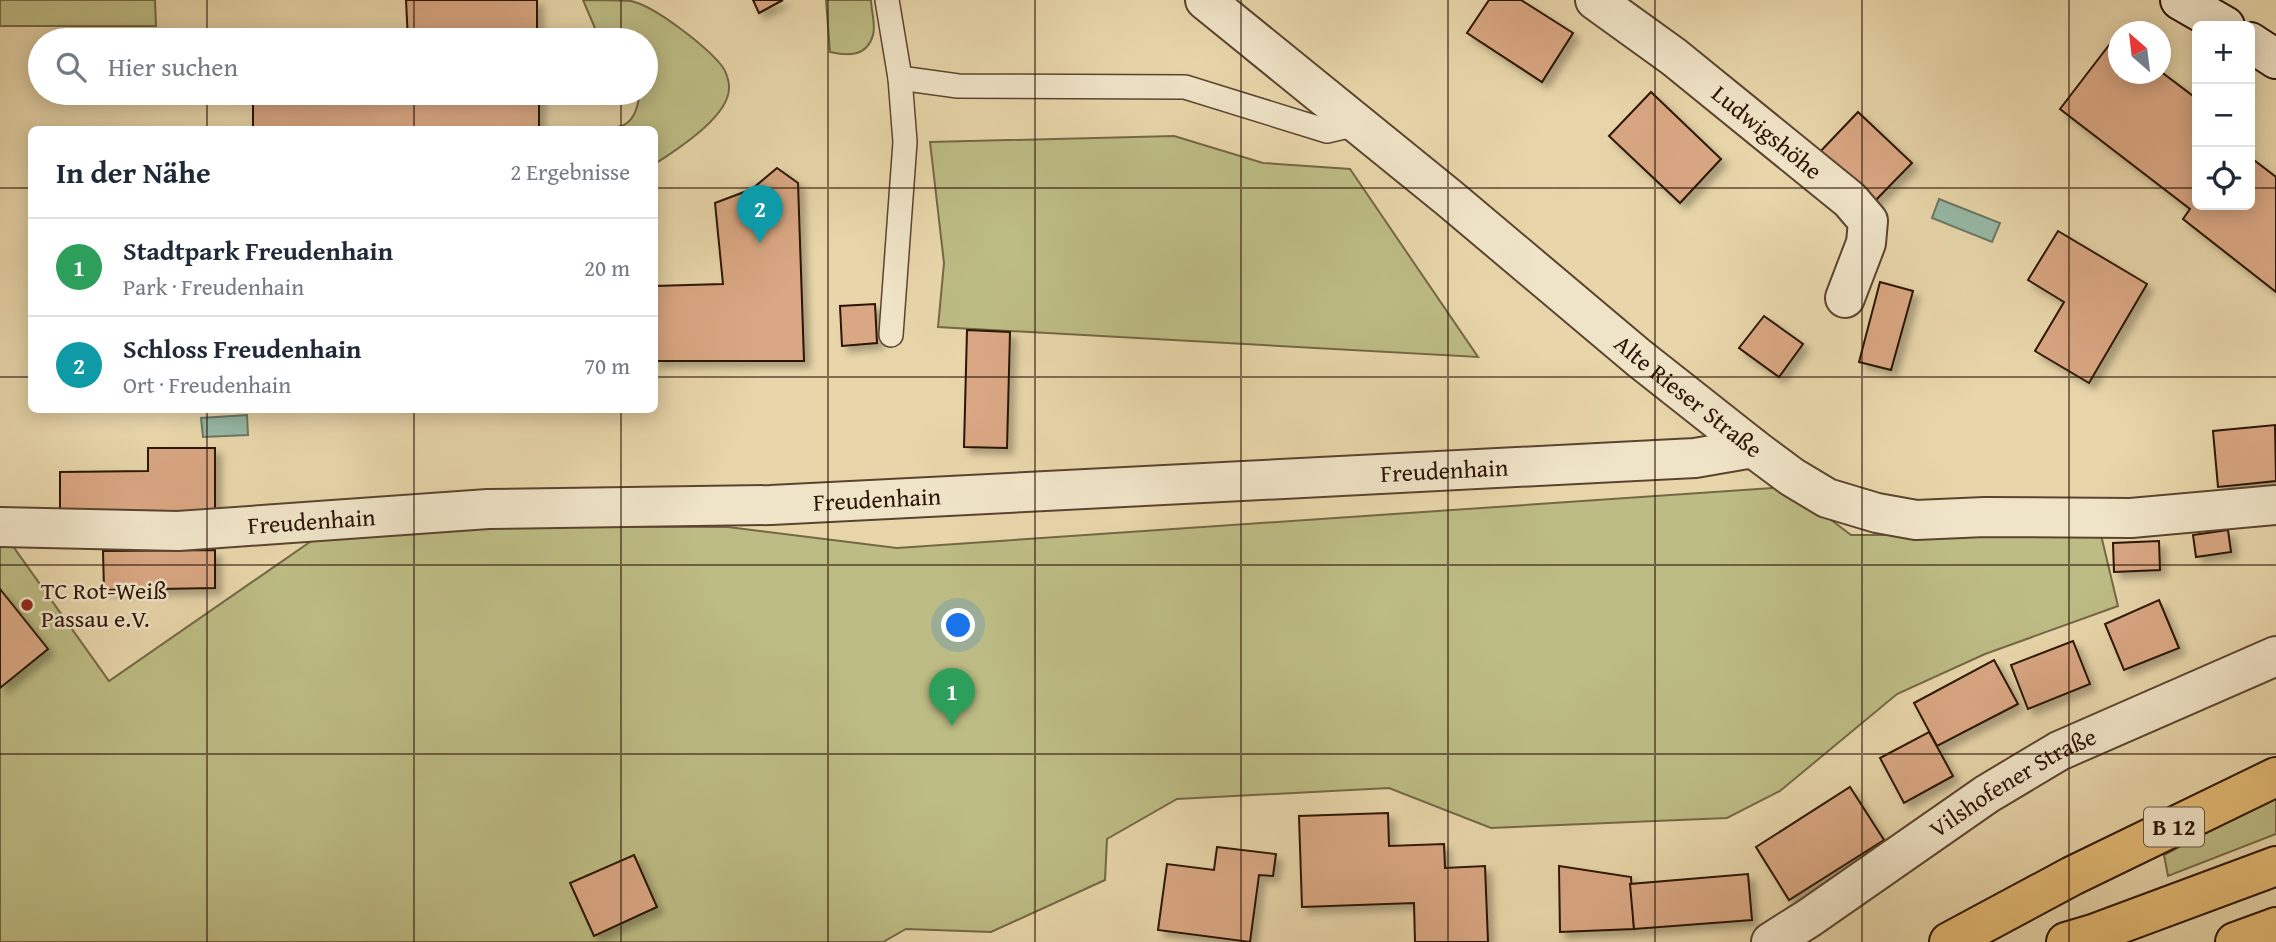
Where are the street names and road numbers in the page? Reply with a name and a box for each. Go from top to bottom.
street label: Ludwigshöhe [1704,76,1830,188]
street label: Alte Rieser Straße [1607,326,1770,466]
street label: Freudenhain [1379,449,1510,491]
street label: Freudenhain [812,478,942,520]
street label: Freudenhain [246,499,377,543]
street label: Vilshofener Straße [1922,719,2102,846]
road number: B 12 [2144,807,2204,846]

